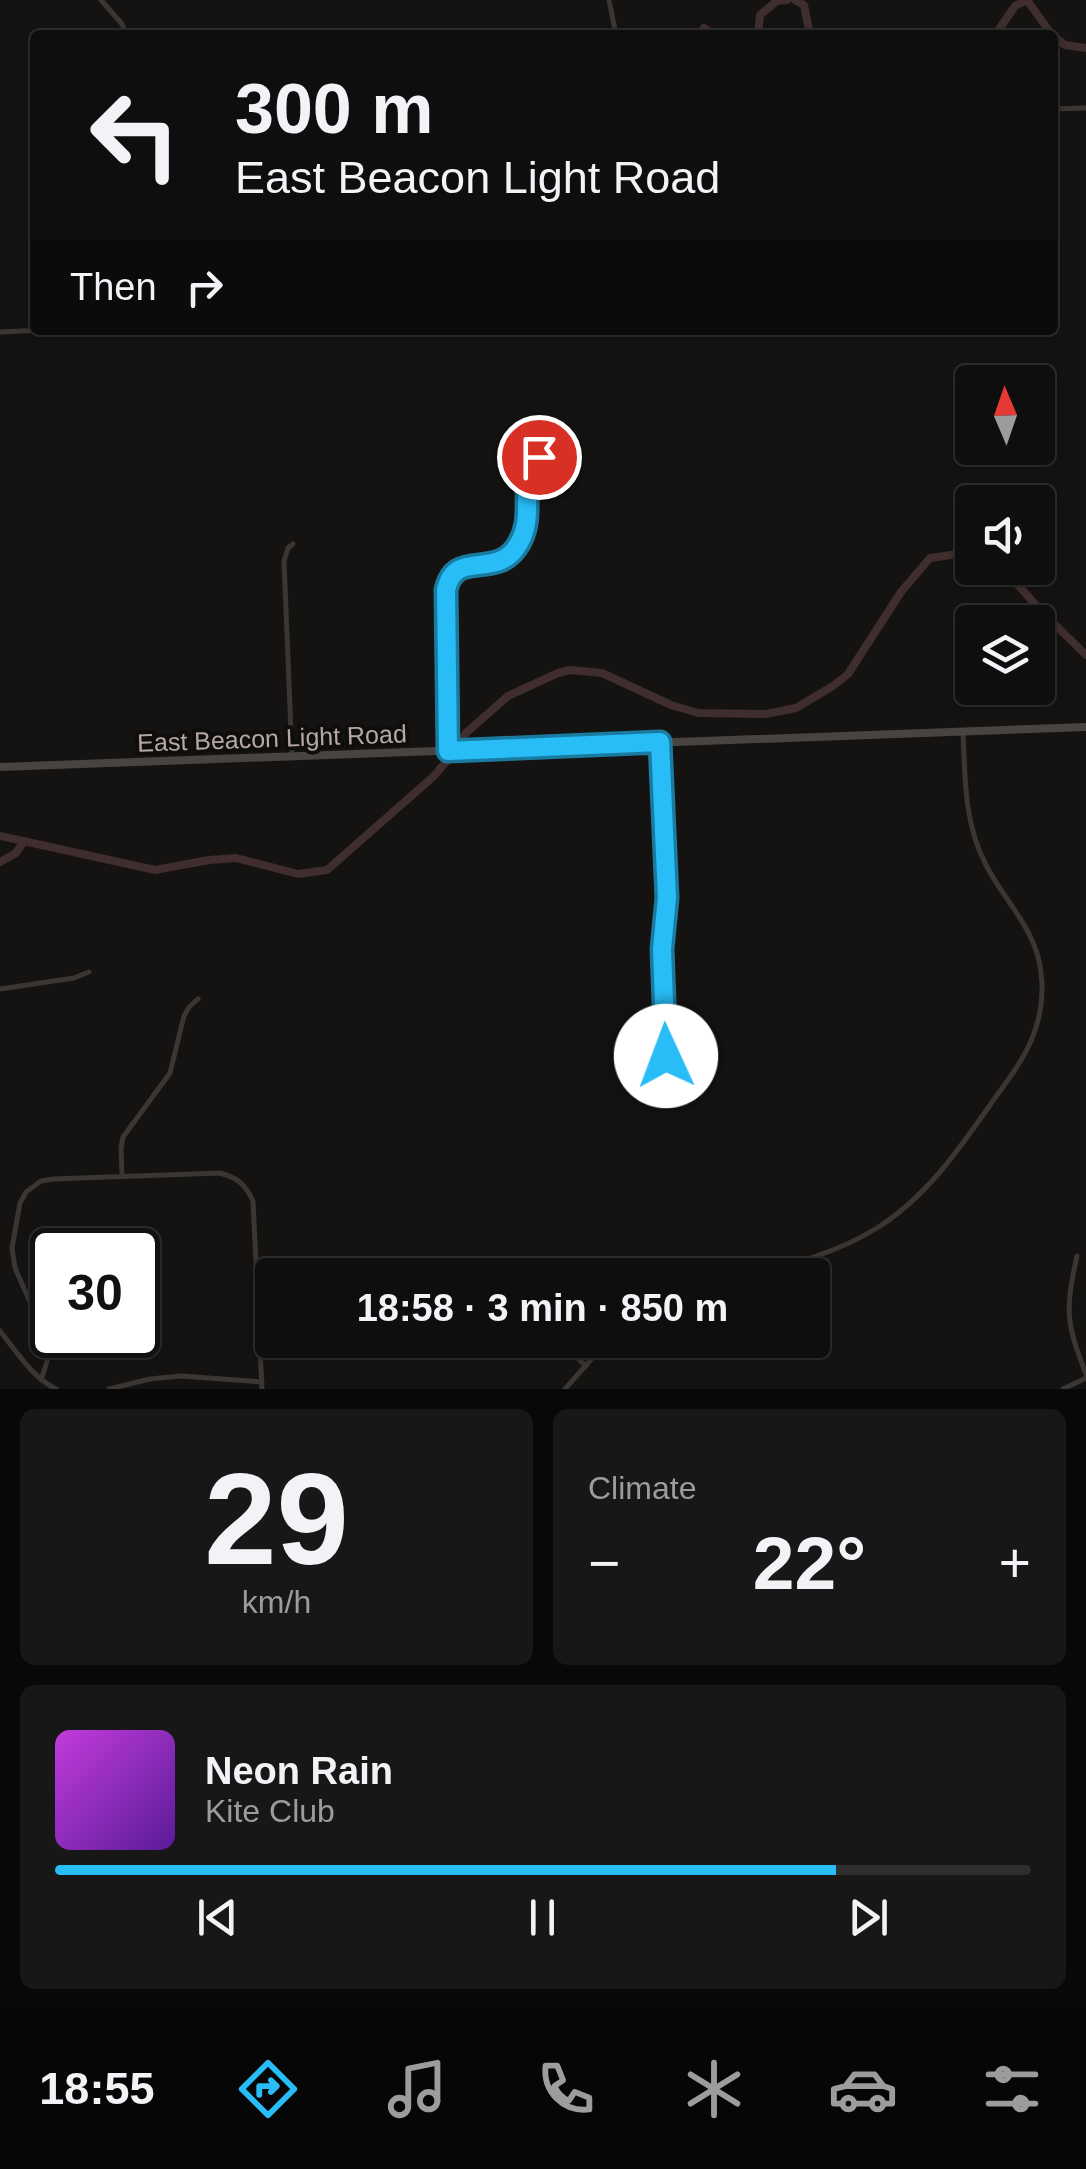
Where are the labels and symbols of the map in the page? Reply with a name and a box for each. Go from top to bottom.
north arrow [955,365,1055,465]
pin [497,415,582,500]
street label: East Beacon Light Road [137,719,407,757]
position arrow [614,1004,718,1108]
speed limit sign: 30 [30,1228,160,1358]

